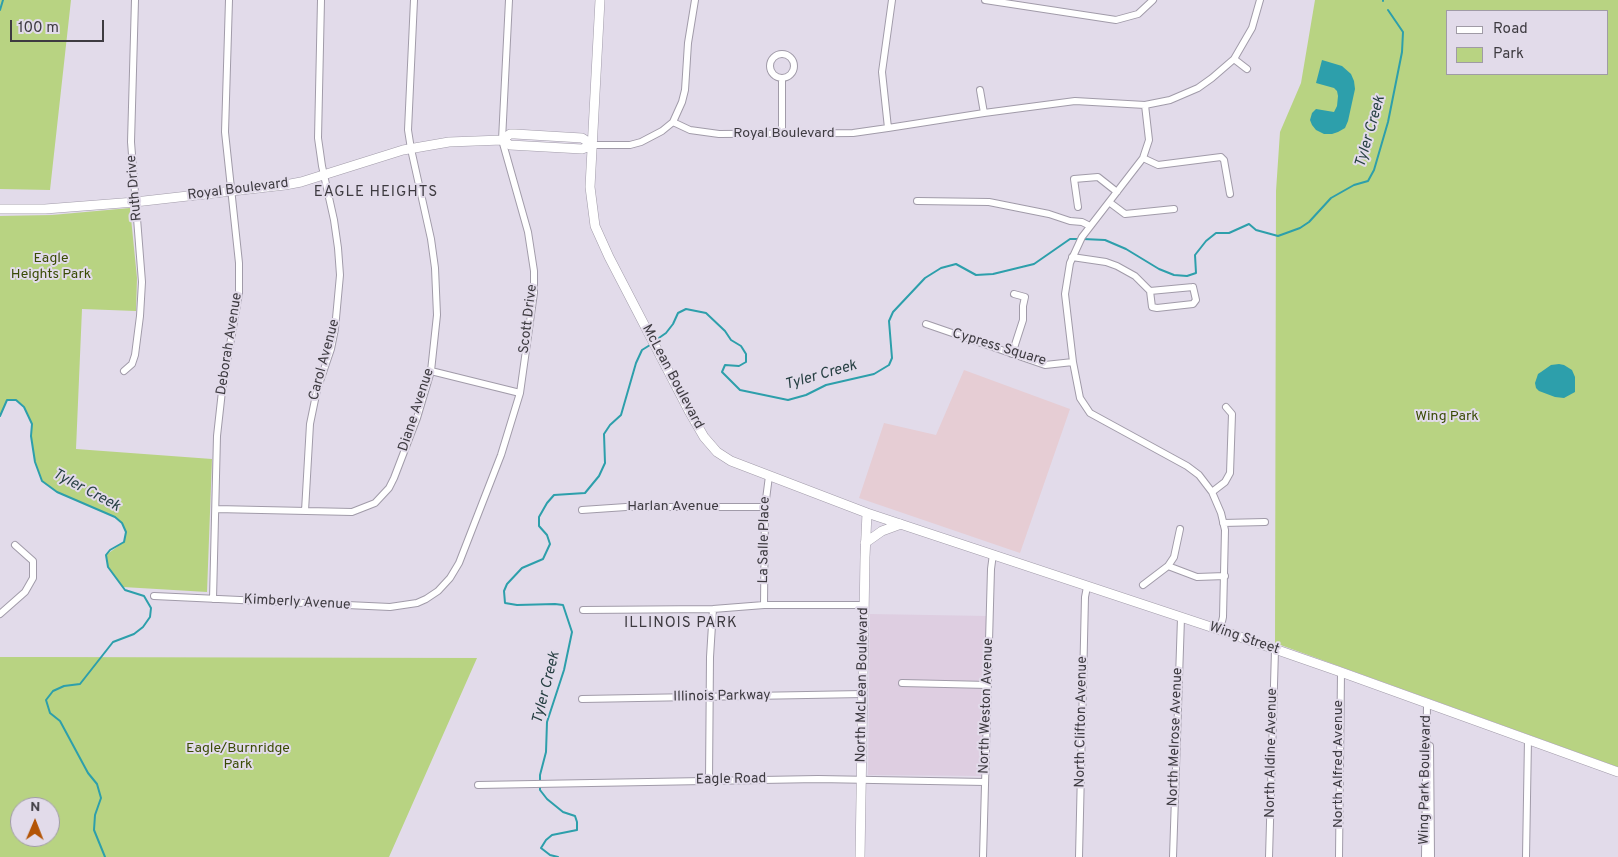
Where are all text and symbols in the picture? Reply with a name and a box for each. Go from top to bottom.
scale bar [12,10,106,42]
legend [1446,10,1608,75]
text: 100 m [18,19,59,38]
text: Road [1493,20,1528,39]
text: Park [1493,45,1524,64]
water label: Tyler Creek [1352,94,1390,170]
street label: Royal Boulevard [733,126,835,142]
street label: Ruth Drive [124,154,146,222]
street label: Royal Boulevard [187,175,289,205]
district label: EAGLE HEIGHTS [312,184,440,202]
park label: Eagle Heights Park [11,251,91,284]
street label: Scott Drive [516,283,542,355]
street label: Deborah Avenue [214,292,246,396]
street label: Carol Avenue [306,318,344,402]
street label: McLean Boulevard [637,322,707,432]
street label: Cypress Square [950,326,1048,370]
water label: Tyler Creek [783,357,859,395]
street label: Diane Avenue [396,366,438,454]
park label: Wing Park [1415,409,1479,425]
water label: Tyler Creek [49,466,123,516]
street label: La Salle Place [756,496,774,584]
street label: Harlan Avenue [627,499,719,515]
street label: Kimberly Avenue [243,592,351,614]
street label: North McLean Boulevard [853,607,873,763]
district label: ILLINOIS PARK [622,615,740,633]
street label: Wing Street [1207,619,1281,659]
street label: North Weston Avenue [976,638,998,774]
water label: Tyler Creek [529,650,565,726]
street label: North Clifton Avenue [1072,656,1092,788]
street label: North Melrose Avenue [1165,667,1187,807]
street label: Illinois Parkway [673,688,771,706]
street label: North Aldine Avenue [1262,688,1282,818]
street label: North Alfred Avenue [1331,700,1347,828]
street label: Wing Park Boulevard [1416,715,1436,845]
park label: Eagle/Burnridge Park [186,741,290,774]
street label: Eagle Road [696,771,766,789]
north arrow [10,797,60,847]
text: N [30,799,40,816]

